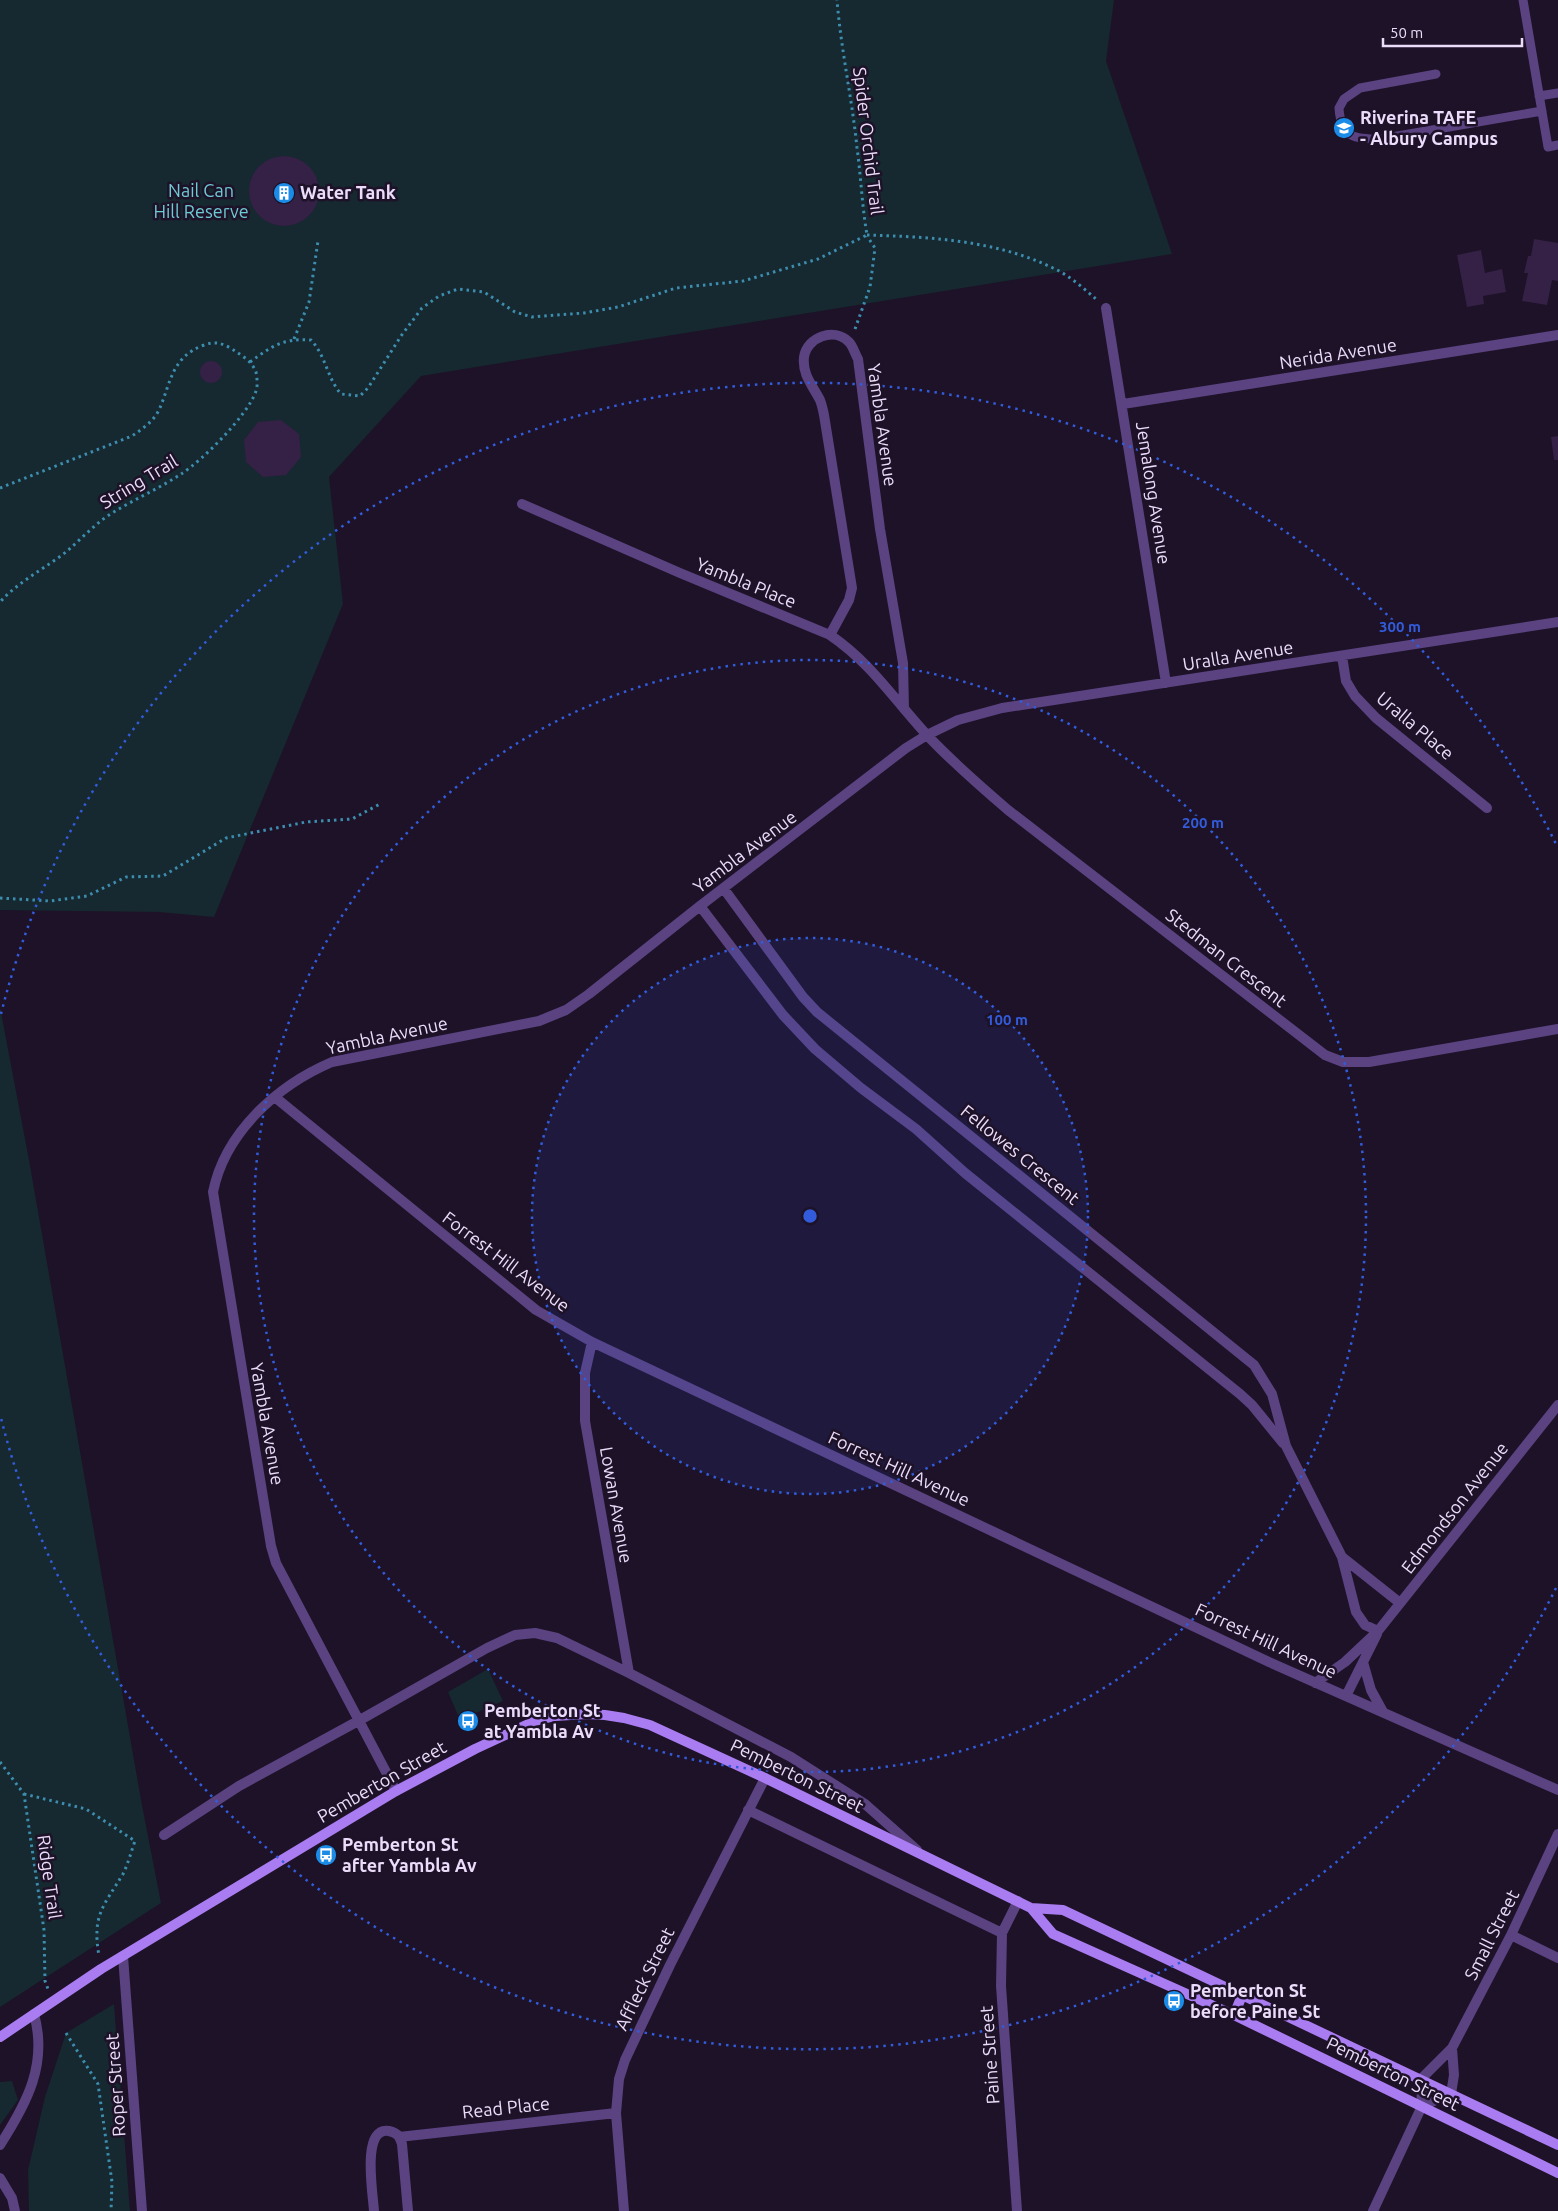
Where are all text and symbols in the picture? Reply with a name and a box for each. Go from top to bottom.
scale bar [1383,15,1522,47]
text: 50 m [1390,24,1423,41]
street label: Spider Orchid Trail [850,66,888,216]
place label: Riverina TAFE - Albury Campus [1360,107,1498,148]
school or university icon: Riverina TAFE - Albury Campus [1332,116,1356,140]
park label: Nail Can Hill Reserve [153,180,249,221]
building icon: Water Tank [272,181,296,205]
place label: Water Tank [300,182,396,202]
street label: Nerida Avenue [1278,334,1398,372]
street label: Yambla Avenue [864,362,902,488]
street label: Jemalong Avenue [1133,420,1175,566]
street label: String Trail [96,450,181,512]
street label: Yambla Place [693,553,799,611]
text: 300 m [1379,618,1421,635]
street label: Uralla Avenue [1181,636,1295,674]
street label: Uralla Place [1373,687,1458,763]
street label: Yambla Avenue [689,806,800,896]
text: 200 m [1182,814,1224,831]
street label: Stedman Crescent [1162,904,1291,1010]
text: 100 m [986,1011,1028,1028]
street label: Yambla Avenue [324,1012,449,1058]
street label: Fellowes Crescent [957,1100,1084,1208]
street label: Forrest Hill Avenue [439,1207,574,1315]
centre of rings [801,1207,819,1225]
street label: Yambla Avenue [247,1361,289,1487]
street label: Forrest Hill Avenue [826,1427,973,1510]
street label: Edmondson Avenue [1397,1438,1512,1577]
street label: Lowan Avenue [597,1445,637,1565]
street label: Forrest Hill Avenue [1193,1599,1340,1682]
place label: Pemberton St at Yambla Av [484,1700,601,1741]
bus stop icon: Pemberton St at Yambla Av [456,1709,480,1733]
street label: Pemberton Street [728,1734,867,1816]
street label: Pemberton Street [314,1736,449,1826]
street label: Ridge Trail [34,1833,66,1921]
place label: Pemberton St after Yambla Av [342,1834,477,1875]
bus stop icon: Pemberton St after Yambla Av [314,1843,338,1867]
street label: Small Street [1460,1886,1522,1983]
street label: Affleck Street [611,1924,678,2033]
place label: Pemberton St before Paine St [1190,1980,1320,2021]
bus stop icon: Pemberton St before Paine St [1162,1989,1186,2013]
street label: Paine Street [976,2005,1002,2105]
street label: Pemberton Street [1324,2032,1463,2114]
street label: Roper Street [101,2033,129,2137]
street label: Read Place [461,2092,551,2122]

